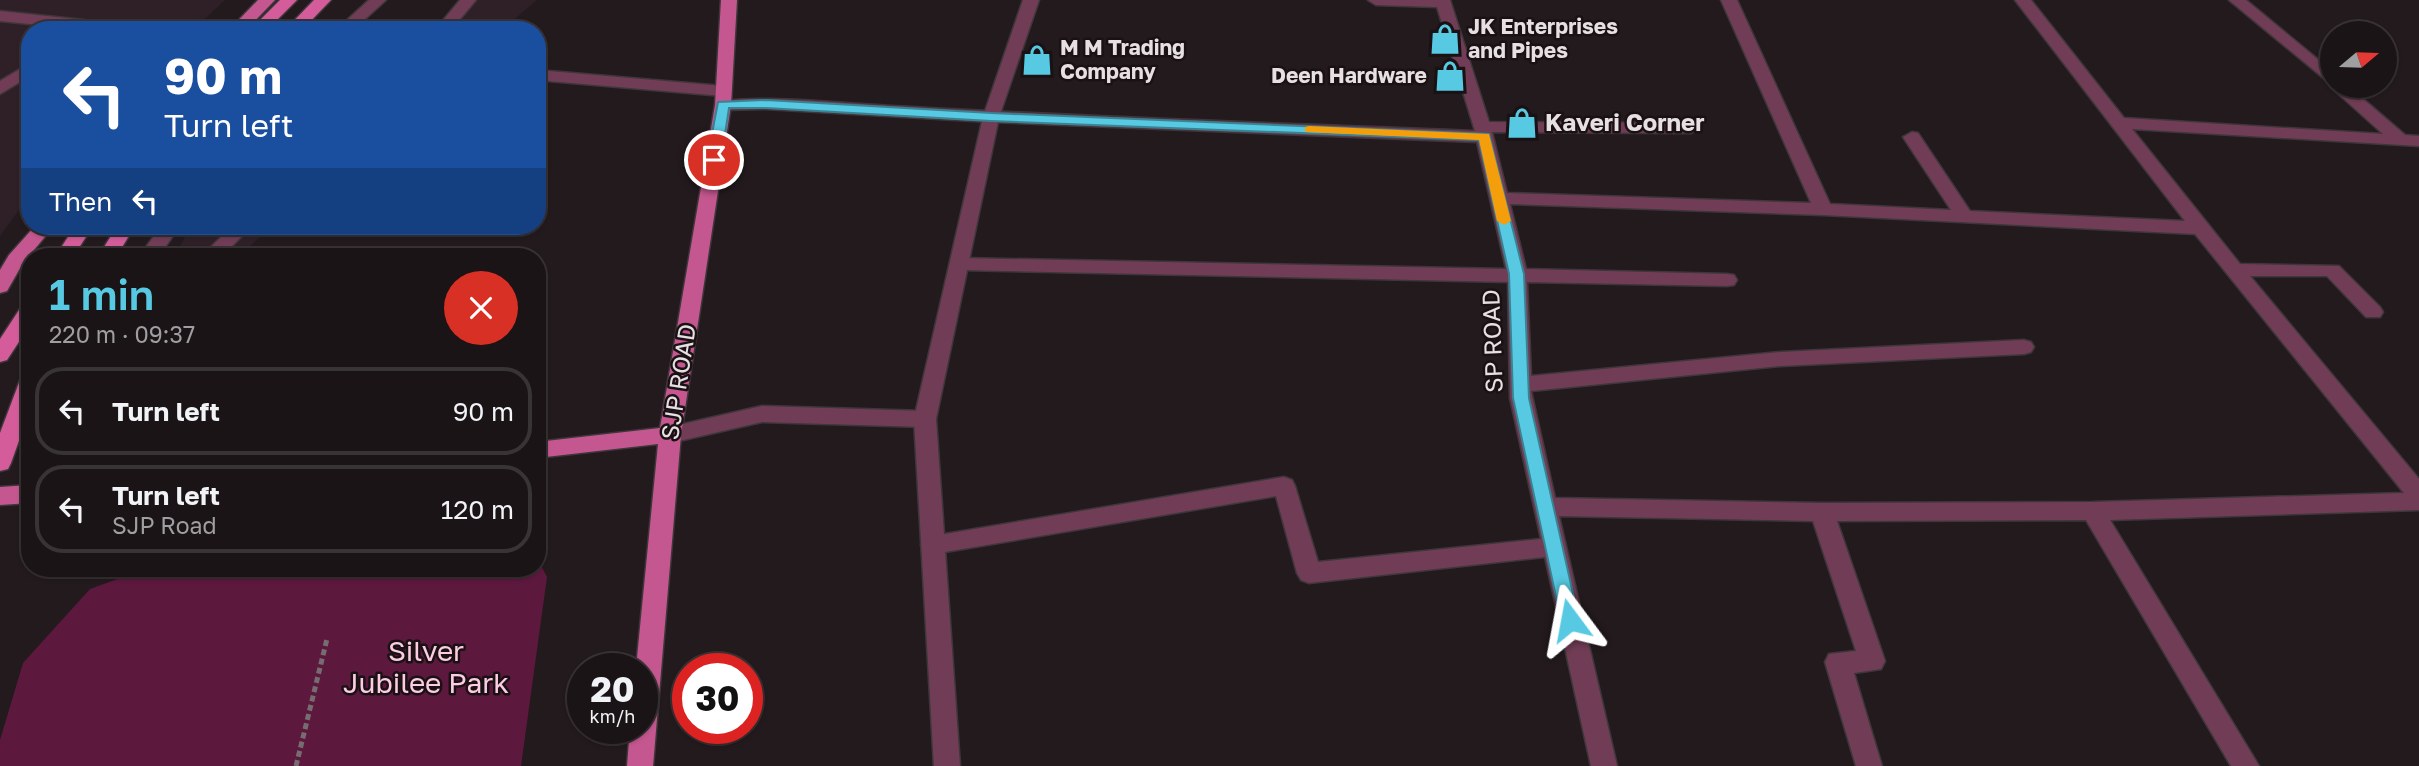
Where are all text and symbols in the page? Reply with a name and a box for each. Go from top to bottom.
place label: JK Enterprises and Pipes [1468,13,1618,63]
north arrow [2320,21,2398,98]
map controls [2320,21,2397,98]
shop icon: JK Enterprises and Pipes [1428,22,1462,56]
place label: M M Trading Company [1060,34,1185,84]
shop icon: M M Trading Company [1020,43,1054,77]
text: 90 m [164,46,282,105]
icon: left [49,49,140,140]
shop icon: Deen Hardware [1433,59,1467,93]
place label: Deen Hardware [1271,62,1427,88]
text: Turn left [164,106,293,144]
shop icon: Kaveri Corner [1505,106,1539,140]
place label: Kaveri Corner [1545,107,1705,136]
pin [684,130,744,190]
icon: arrive [695,141,733,179]
icon: left [126,182,164,220]
text: Then [49,186,112,217]
text: 1 min [49,269,154,319]
button: close [444,271,518,345]
street label: SP ROAD [1475,289,1508,393]
text: 220 m · 09:37 [49,320,195,348]
street label: SJP ROAD [654,322,701,442]
icon: left [53,392,91,430]
text: Turn left [112,396,220,427]
text: 90 m [453,396,514,427]
text: Turn left [112,480,220,511]
icon: left [53,490,91,528]
text: 120 m [441,494,514,525]
text: SJP Road [112,511,217,539]
position arrow [1533,583,1607,657]
park label: Silver Jubilee Park [343,634,509,699]
speed limit sign: 30 [672,653,763,744]
text: 20 [590,668,635,710]
text: km/h [590,705,635,727]

